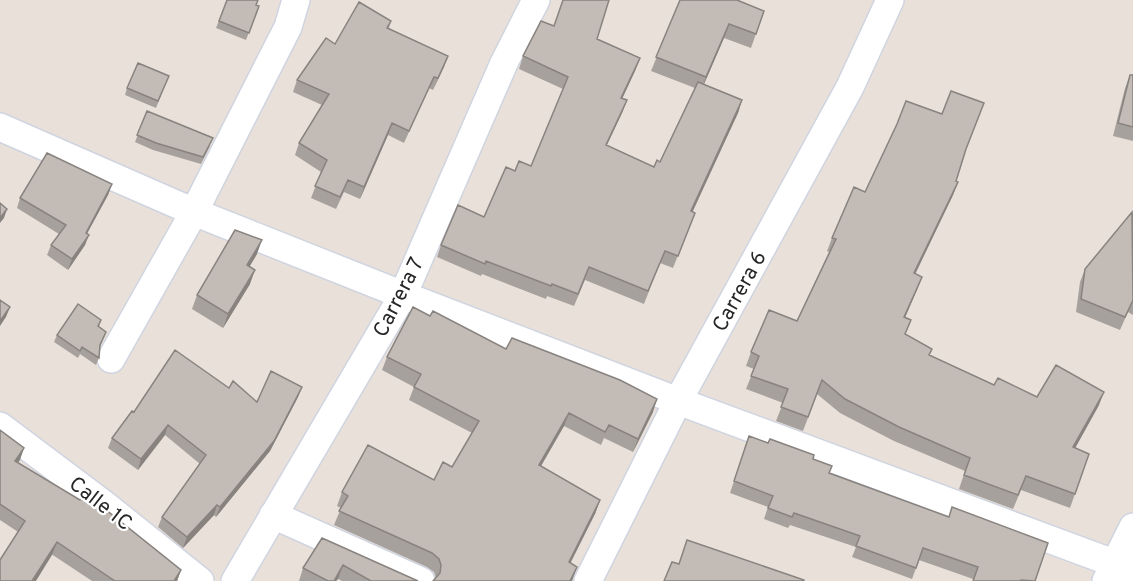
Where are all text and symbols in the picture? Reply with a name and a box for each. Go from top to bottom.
street label: Carrera 6 [707,247,774,337]
street label: Carrera 7 [368,253,431,342]
street label: Calle 1C [63,471,137,537]

